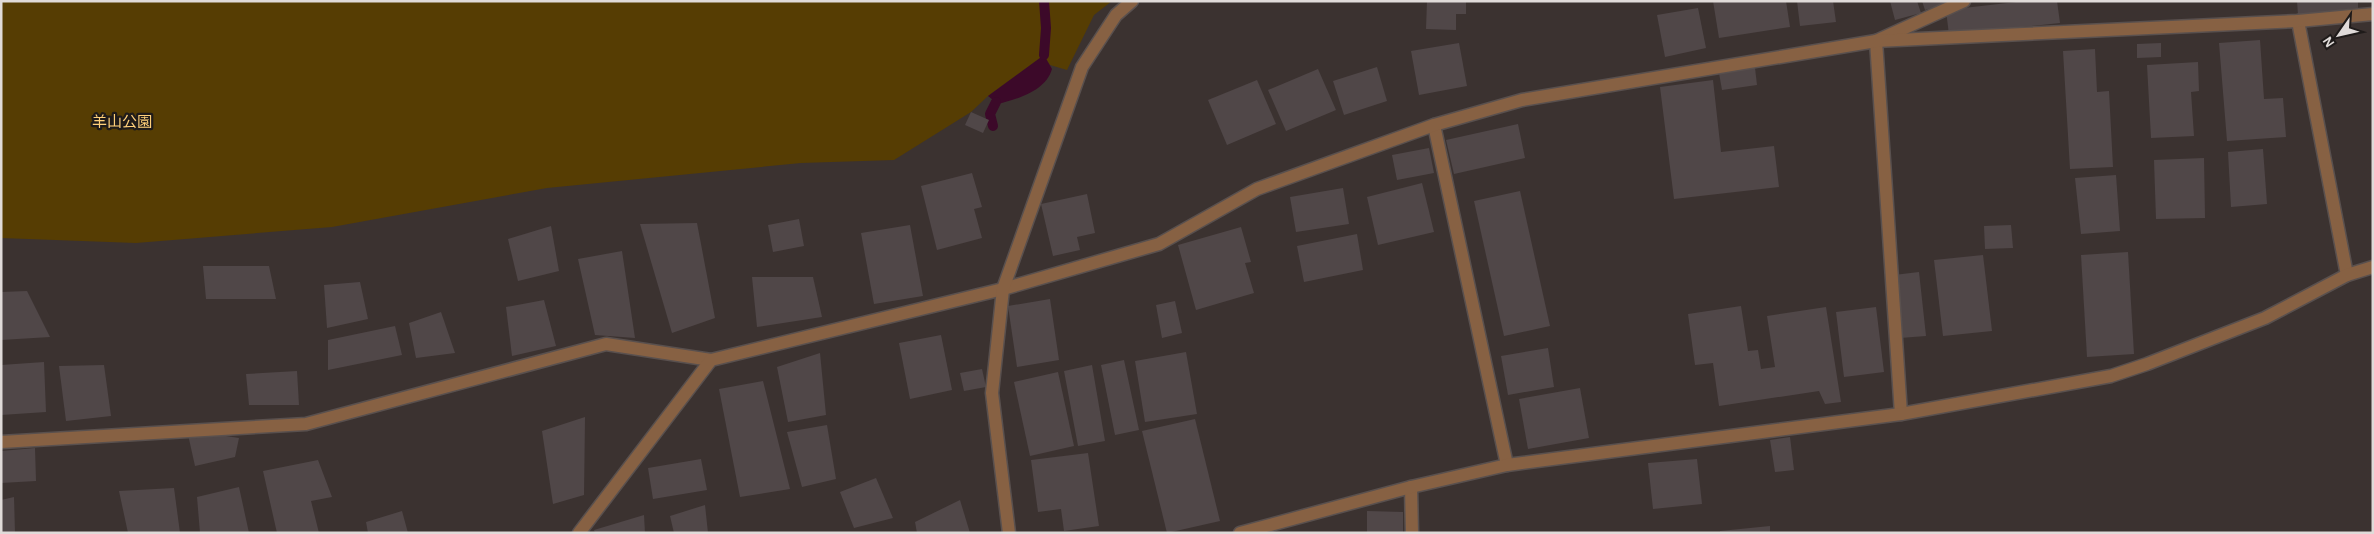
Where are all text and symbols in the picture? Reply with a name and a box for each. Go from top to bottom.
north arrow [2314,10,2364,60]
text: N [2321,34,2338,50]
park label: 羊山公園 [92,114,152,130]

